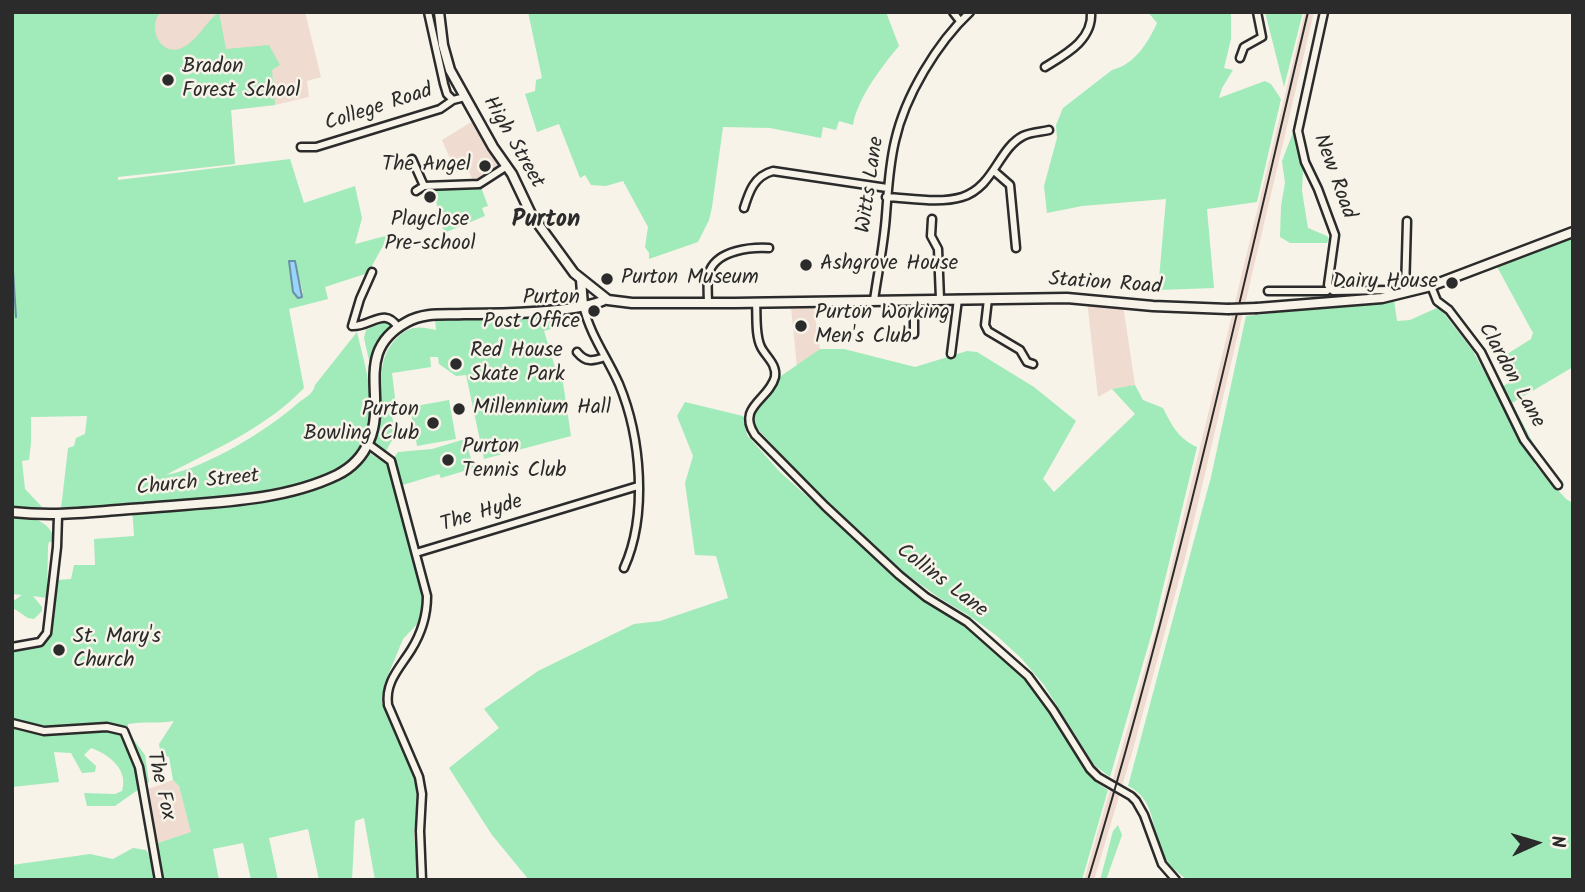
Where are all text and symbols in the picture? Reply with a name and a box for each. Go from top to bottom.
place label: Bradon Forest School [182,55,300,105]
marker: Bradon Forest School [160,72,176,88]
street label: College Road [322,80,436,138]
street label: High Street [476,93,548,193]
street label: New Road [1306,131,1360,223]
street label: Witts Lane [853,135,891,235]
place label: The Angel [382,153,471,179]
marker: The Angel [477,158,493,174]
marker: Playclose Pre-school [422,189,438,205]
place label: Playclose Pre-school [384,208,476,258]
district label: Purton [512,208,580,236]
place label: Ashgrove House [820,252,958,278]
marker: Ashgrove House [798,257,814,273]
place label: Purton Museum [621,266,759,292]
street label: Station Road [1048,268,1162,302]
place label: Dairy House [1332,270,1438,296]
marker: Purton Museum [599,271,615,287]
marker: Dairy House [1444,275,1460,291]
place label: Purton Post Office [483,286,580,336]
place label: Purton Working Men's Club [815,301,950,351]
marker: Purton Post Office [586,303,602,319]
marker: Purton Working Men's Club [793,318,809,334]
street label: Clardon Lane [1471,319,1549,433]
place label: Red House Skate Park [470,339,565,389]
marker: Red House Skate Park [448,356,464,372]
place label: Millennium Hall [473,396,611,422]
place label: Purton Bowling Club [303,398,419,448]
marker: Millennium Hall [451,401,467,417]
marker: Purton Bowling Club [425,415,441,431]
place label: Purton Tennis Club [462,435,566,485]
marker: Purton Tennis Club [440,452,456,468]
street label: Church Street [135,465,261,503]
street label: The Hyde [438,491,526,539]
street label: Collins Lane [890,539,992,625]
place label: St. Mary's Church [73,625,161,675]
marker: St. Mary's Church [51,642,67,658]
street label: The Fox [139,749,179,823]
north arrow [1501,808,1571,878]
text: N [1542,835,1572,849]

